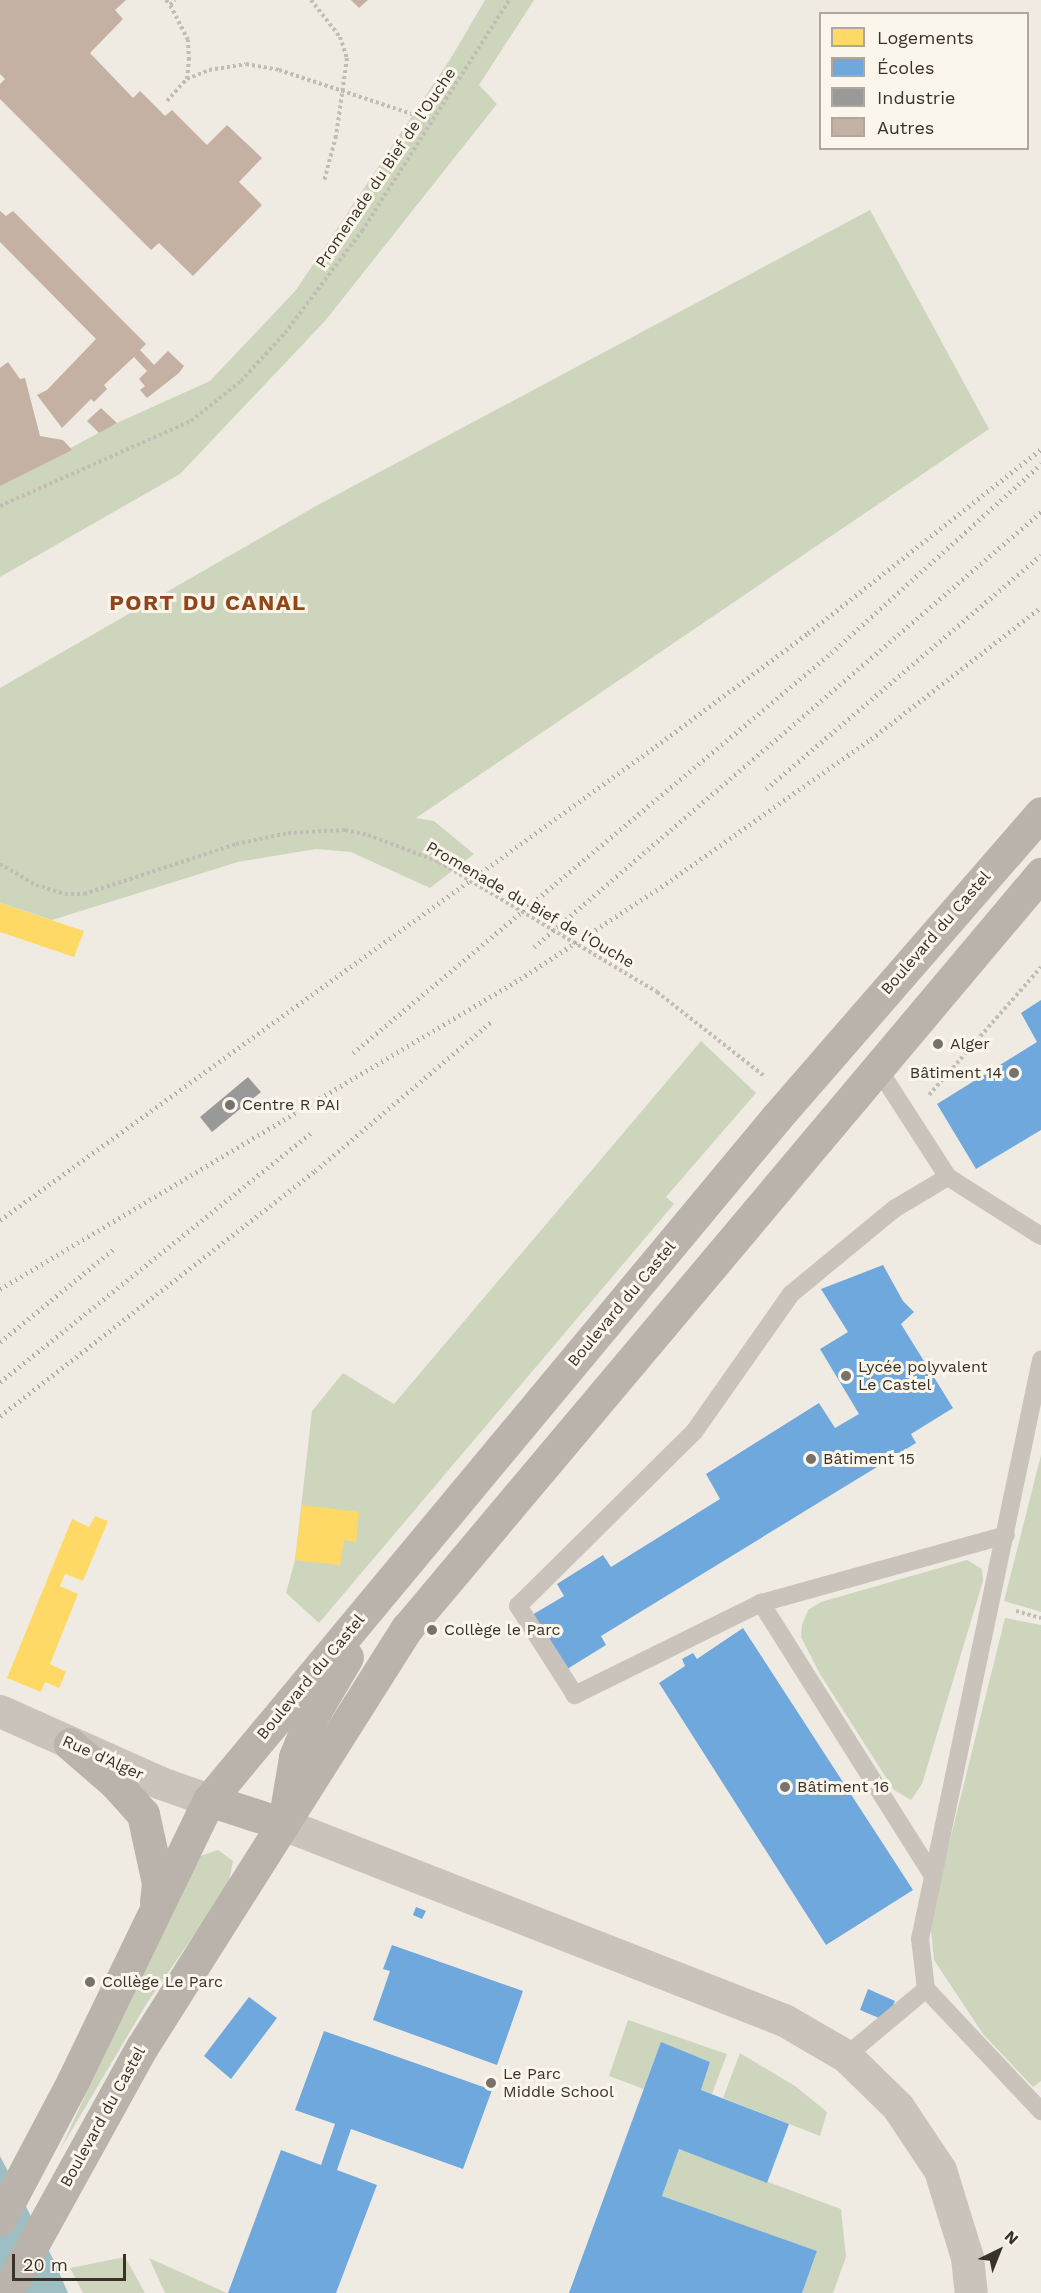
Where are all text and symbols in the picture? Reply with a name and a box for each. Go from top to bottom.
legend [819,12,1029,150]
text: Logements [877,27,974,48]
text: Écoles [877,57,934,78]
street label: Promenade du Bief de l'Ouche [312,64,460,272]
text: Industrie [877,87,955,108]
text: Autres [877,117,934,138]
district label: PORT DU CANAL [109,590,307,616]
street label: Promenade du Bief de l'Ouche [422,837,638,973]
street label: Boulevard du Castel [877,867,995,999]
place label: Alger [950,1034,990,1054]
marker: Alger [931,1037,945,1051]
place label: Bâtiment 14 [909,1063,1002,1083]
marker: Bâtiment 14 [1007,1066,1021,1080]
place label: Centre R PAI [242,1095,340,1115]
marker: Centre R PAI [223,1098,237,1112]
street label: Boulevard du Castel [564,1238,680,1370]
place label: Lycée polyvalent Le Castel [858,1357,987,1395]
marker: Lycée polyvalent Le Castel [839,1369,853,1383]
place label: Bâtiment 15 [823,1449,915,1469]
marker: Bâtiment 15 [804,1452,818,1466]
street label: Boulevard du Castel [253,1611,369,1743]
place label: Collège le Parc [444,1620,560,1640]
marker: Collège le Parc [425,1623,439,1637]
street label: Rue d'Alger [59,1732,147,1784]
place label: Bâtiment 16 [797,1777,890,1797]
marker: Bâtiment 16 [778,1780,792,1794]
place label: Collège Le Parc [102,1972,223,1992]
marker: Collège Le Parc [83,1975,97,1989]
street label: Boulevard du Castel [56,2044,150,2190]
place label: Le Parc Middle School [503,2064,614,2102]
marker: Le Parc Middle School [484,2076,498,2090]
north arrow [969,2221,1029,2281]
text: N [1001,2226,1022,2248]
scale bar [15,2242,129,2280]
text: 20 m [23,2254,68,2275]

